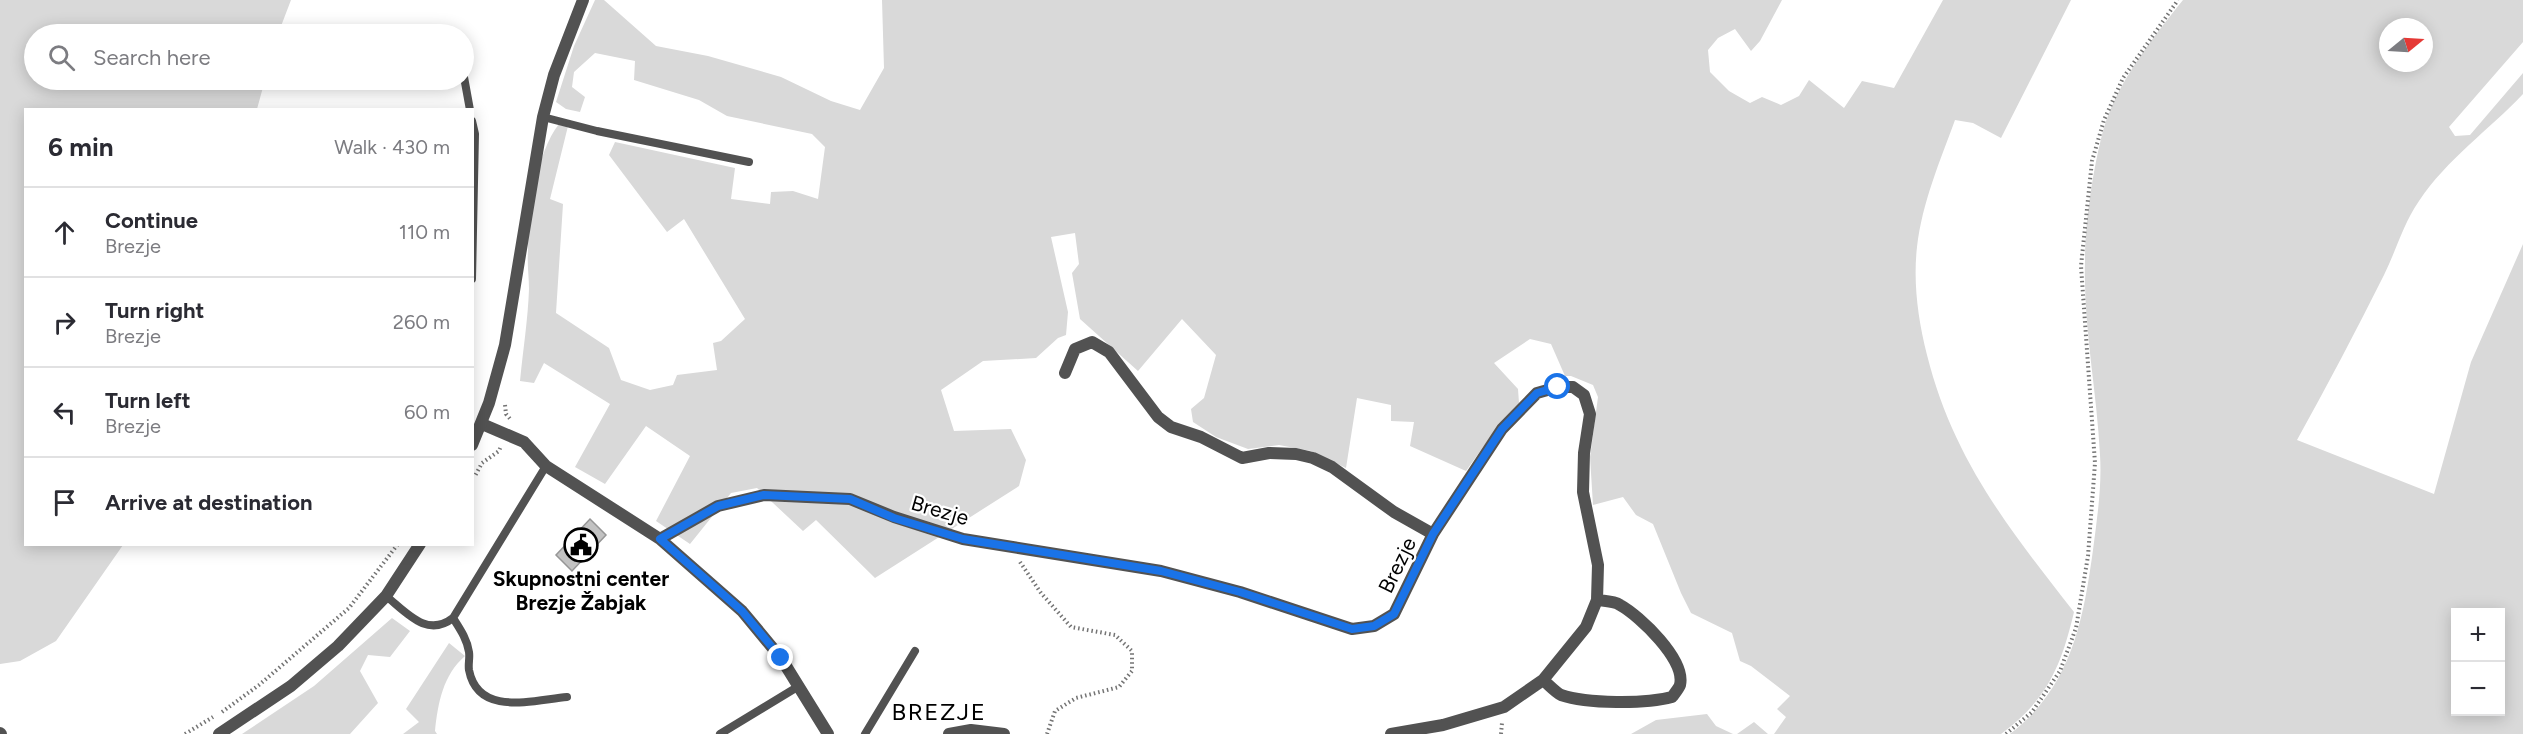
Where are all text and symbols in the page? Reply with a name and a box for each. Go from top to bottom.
north arrow [2379,18,2433,72]
search box [24,24,474,90]
icon: search [45,41,78,74]
text: Search here [93,44,211,71]
text: 6 min [48,131,114,163]
text: Walk · 430 m [334,135,450,159]
text: Continue [105,207,198,234]
icon: ahead [48,216,81,249]
text: 110 m [399,220,450,244]
text: Brezje [105,234,161,258]
text: Turn right [105,297,204,324]
icon: right [48,306,81,339]
text: 260 m [393,310,450,334]
text: Brezje [105,324,161,348]
route start [1544,373,1570,399]
text: Turn left [105,387,191,414]
icon: left [48,396,81,429]
text: 60 m [404,400,450,424]
text: Brezje [105,414,161,438]
icon: arrive [48,486,81,519]
text: Arrive at destination [105,489,313,516]
street label: Brezje [908,490,972,530]
public building icon: Skupnostni center Brezje Žabjak [563,527,599,563]
street label: Brezje [1373,533,1421,597]
place label: Skupnostni center Brezje Žabjak [493,566,669,615]
map controls [2451,608,2505,716]
button: + [2451,608,2505,662]
route end [767,644,793,670]
button: − [2451,662,2505,716]
district label: BREZJE [892,697,986,726]

